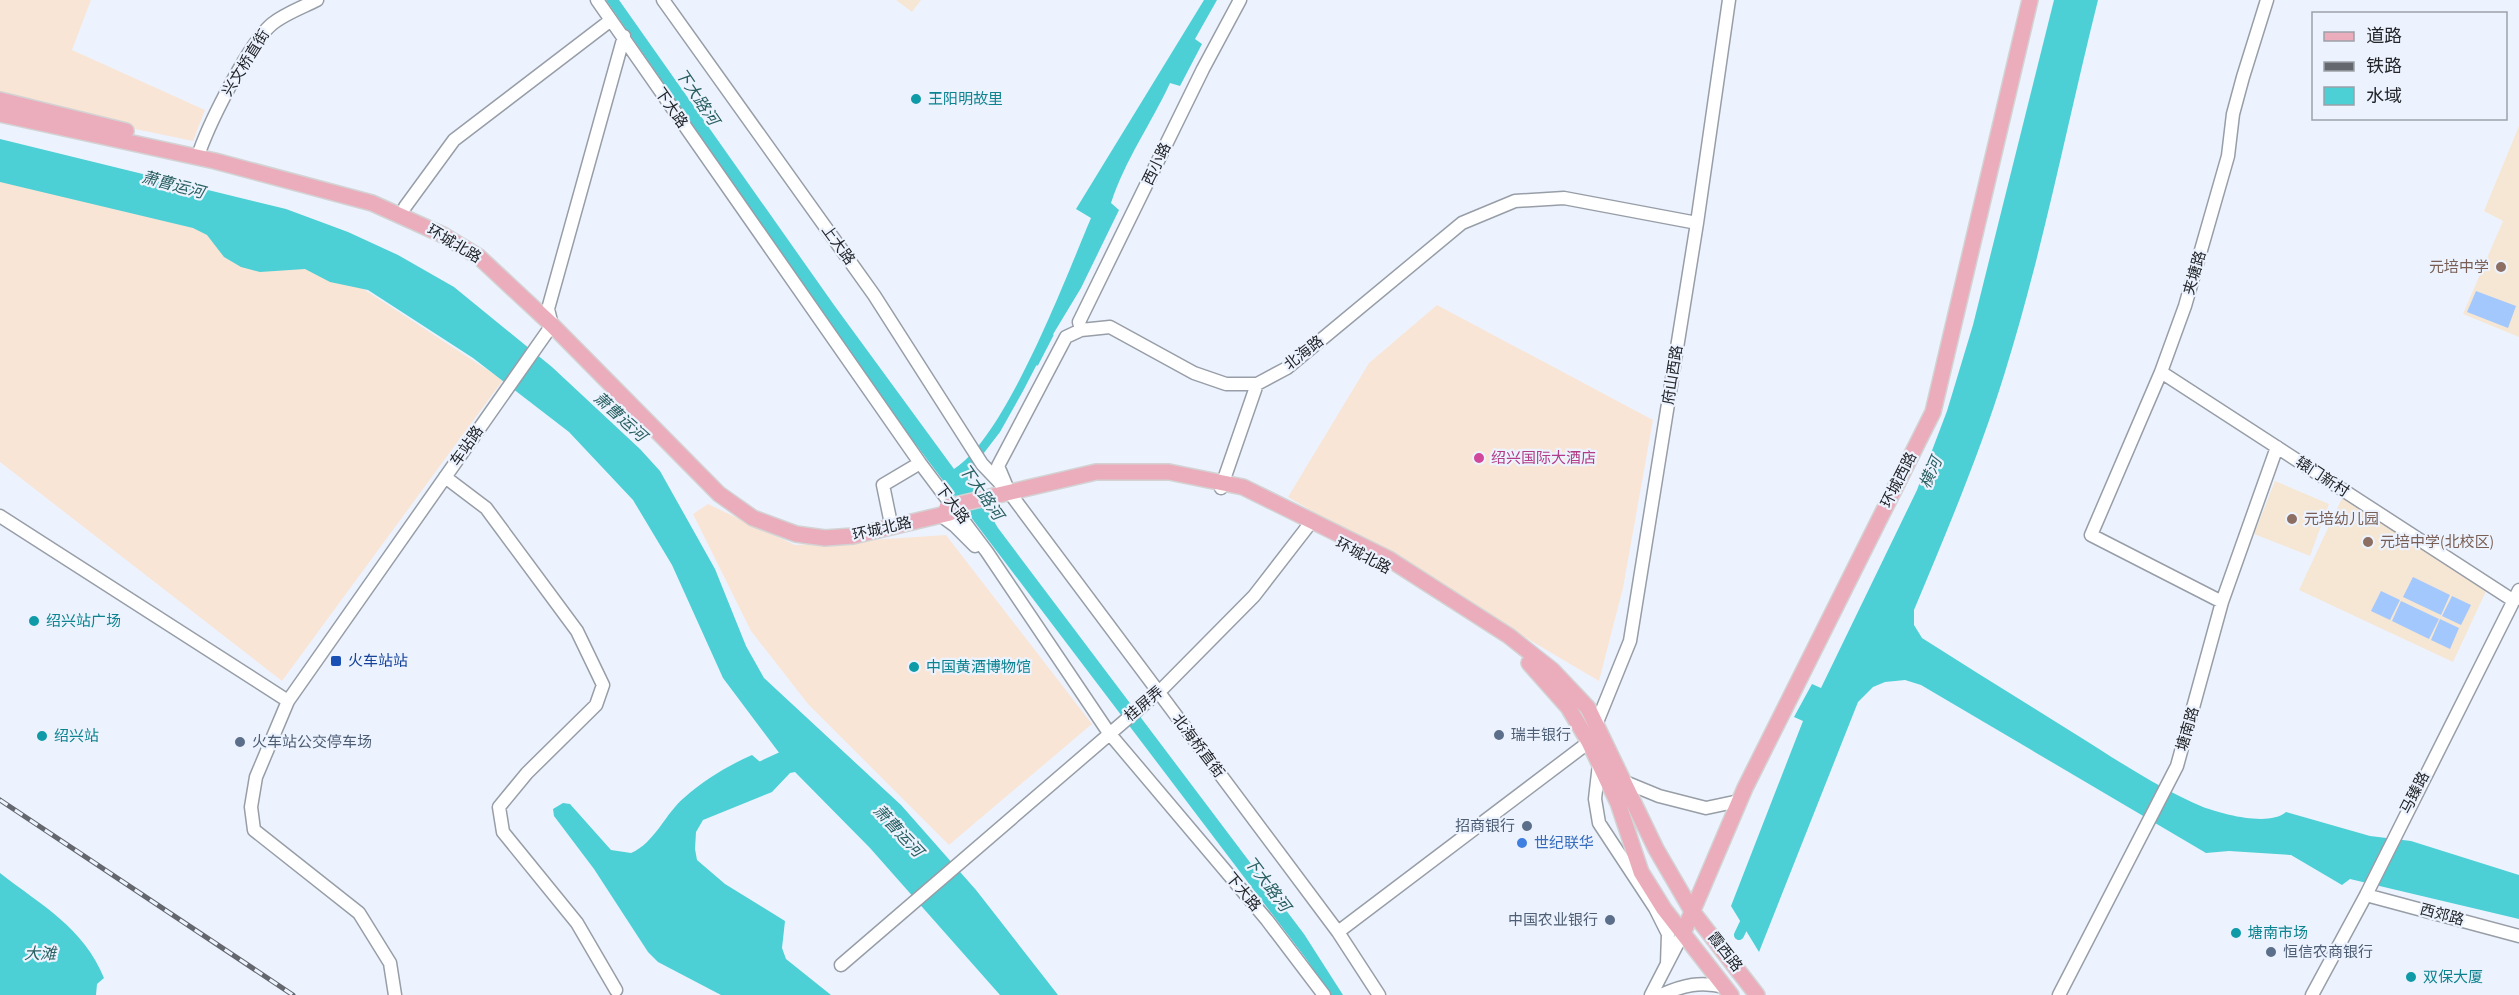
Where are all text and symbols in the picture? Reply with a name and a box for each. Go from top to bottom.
legend [2312,12,2507,120]
text: 道路 [2366,24,2402,49]
street label: 兴文桥直街 [217,26,275,100]
text: 铁路 [2366,54,2402,79]
water label: 下大路河 [671,65,723,129]
street label: 下大路 [651,84,691,132]
text: 水域 [2366,84,2402,109]
place label: 王阳明故里 [928,89,1003,110]
marker: 王阳明故里 [909,92,923,106]
street label: 西小路 [1138,139,1176,189]
water label: 萧曹运河 [139,166,210,205]
street label: 环城北路 [423,220,485,268]
street label: 上大路 [816,221,860,269]
street label: 夹塘路 [2179,248,2211,298]
place label: 元培中学 [2429,257,2489,278]
marker: 元培中学 [2494,260,2508,274]
street label: 北海路 [1280,331,1328,375]
street label: 府山西路 [1658,344,1688,406]
water label: 萧曹运河 [589,387,653,449]
street label: 车站路 [445,422,489,470]
place label: 绍兴国际大酒店 [1491,448,1596,469]
street label: 环城西路 [1876,448,1922,512]
marker: 绍兴国际大酒店 [1472,451,1486,465]
water label: 横河 [1914,451,1949,492]
street label: 辕门新村 [2291,452,2353,502]
water label: 下大路河 [954,459,1010,527]
street label: 下大路 [930,480,974,528]
place label: 元培幼儿园 [2304,509,2379,530]
street label: 环城北路 [850,512,914,546]
marker: 元培幼儿园 [2285,512,2299,526]
place label: 元培中学(北校区) [2380,532,2494,553]
street label: 环城北路 [1332,533,1394,579]
marker: 元培中学(北校区) [2361,535,2375,549]
place label: 绍兴站广场 [46,611,121,632]
marker: 绍兴站广场 [27,614,41,628]
place label: 火车站站 [348,651,408,672]
marker: 火车站站 [329,654,343,668]
place label: 中国黄酒博物馆 [926,657,1031,678]
marker: 中国黄酒博物馆 [907,660,921,674]
street label: 桂屏弄 [1120,681,1168,727]
street label: 塘南路 [2172,704,2204,754]
street label: 北海桥直街 [1167,710,1229,782]
place label: 瑞丰银行 [1511,725,1571,746]
place label: 绍兴站 [54,726,99,747]
marker: 瑞丰银行 [1492,728,1506,742]
marker: 绍兴站 [35,729,49,743]
place label: 火车站公交停车场 [252,732,372,753]
marker: 火车站公交停车场 [233,735,247,749]
street label: 马臻路 [2395,768,2435,818]
water label: 萧曹运河 [868,800,930,864]
place label: 招商银行 [1455,816,1515,837]
marker: 招商银行 [1520,819,1534,833]
place label: 世纪联华 [1534,833,1594,854]
marker: 世纪联华 [1515,836,1529,850]
water label: 下大路河 [1240,853,1294,915]
street label: 下大路 [1222,869,1264,915]
street label: 西郊路 [2418,899,2466,931]
place label: 中国农业银行 [1508,910,1598,931]
marker: 中国农业银行 [1603,913,1617,927]
place label: 塘南市场 [2248,923,2308,944]
marker: 塘南市场 [2229,926,2243,940]
street label: 霞西路 [1703,928,1747,976]
place label: 恒信农商银行 [2283,942,2373,963]
water label: 大滩 [24,943,58,965]
marker: 恒信农商银行 [2264,945,2278,959]
place label: 双保大厦 [2423,967,2483,988]
marker: 双保大厦 [2404,970,2418,984]

